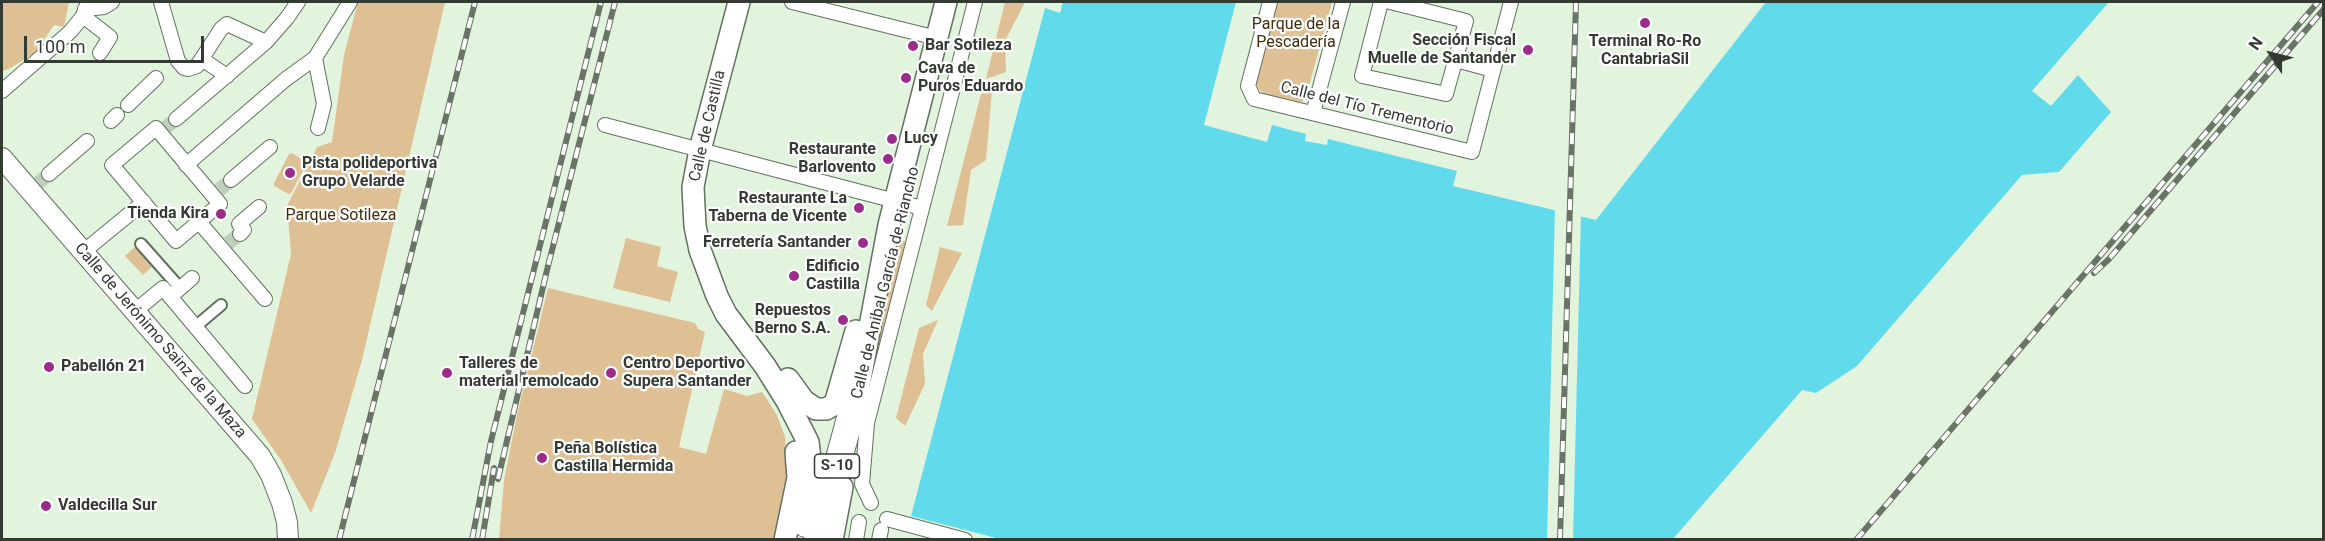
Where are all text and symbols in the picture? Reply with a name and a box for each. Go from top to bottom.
park label: Parque de la Pescadería [1252,15,1340,53]
marker: Terminal Ro-Ro CantabriaSil [1638,16,1652,30]
scale bar [27,24,207,62]
north arrow [2241,24,2301,84]
place label: Sección Fiscal Muelle de Santander [1368,31,1516,69]
place label: Terminal Ro-Ro CantabriaSil [1589,32,1701,70]
text: N [2245,33,2267,53]
text: 100 m [35,36,86,57]
place label: Bar Sotileza [925,36,1012,56]
marker: Bar Sotileza [906,39,920,53]
marker: Sección Fiscal Muelle de Santander [1521,43,1535,57]
place label: Cava de Puros Eduardo [918,59,1023,97]
street label: Calle de Castilla [686,68,730,184]
marker: Cava de Puros Eduardo [899,71,913,85]
street label: Calle del Tío Trementorio [1278,78,1456,140]
place label: Lucy [904,129,938,149]
marker: Lucy [885,132,899,146]
place label: Restaurante Barlovento [789,140,876,178]
marker: Restaurante Barlovento [881,152,895,166]
place label: Pista polideportiva Grupo Velarde [302,154,437,192]
street label: Calle de Anibal García de Riancho [848,165,924,401]
marker: Pista polideportiva Grupo Velarde [283,166,297,180]
place label: Restaurante La Taberna de Vicente [708,189,847,227]
marker: Restaurante La Taberna de Vicente [852,201,866,215]
place label: Tienda Kira [127,204,209,224]
park label: Parque Sotileza [285,206,397,226]
marker: Tienda Kira [214,207,228,221]
place label: Ferretería Santander [703,233,851,253]
marker: Ferretería Santander [856,236,870,250]
street label: Calle de Jerónimo Sainz de la Maza [70,239,250,443]
place label: Edificio Castilla [806,257,860,295]
marker: Edificio Castilla [787,269,801,283]
place label: Repuestos Berno S.A. [754,301,831,339]
marker: Repuestos Berno S.A. [836,313,850,327]
place label: Talleres de material remolcado [459,354,599,392]
place label: Centro Deportivo Supera Santander [623,354,751,392]
place label: Pabellón 21 [61,357,146,377]
marker: Pabellón 21 [42,360,56,374]
marker: Talleres de material remolcado [440,366,454,380]
marker: Centro Deportivo Supera Santander [604,366,618,380]
place label: Peña Bolística Castilla Hermida [554,439,673,477]
marker: Peña Bolística Castilla Hermida [535,451,549,465]
road number: S-10 [814,454,860,478]
place label: Valdecilla Sur [58,496,157,516]
marker: Valdecilla Sur [39,499,53,513]

